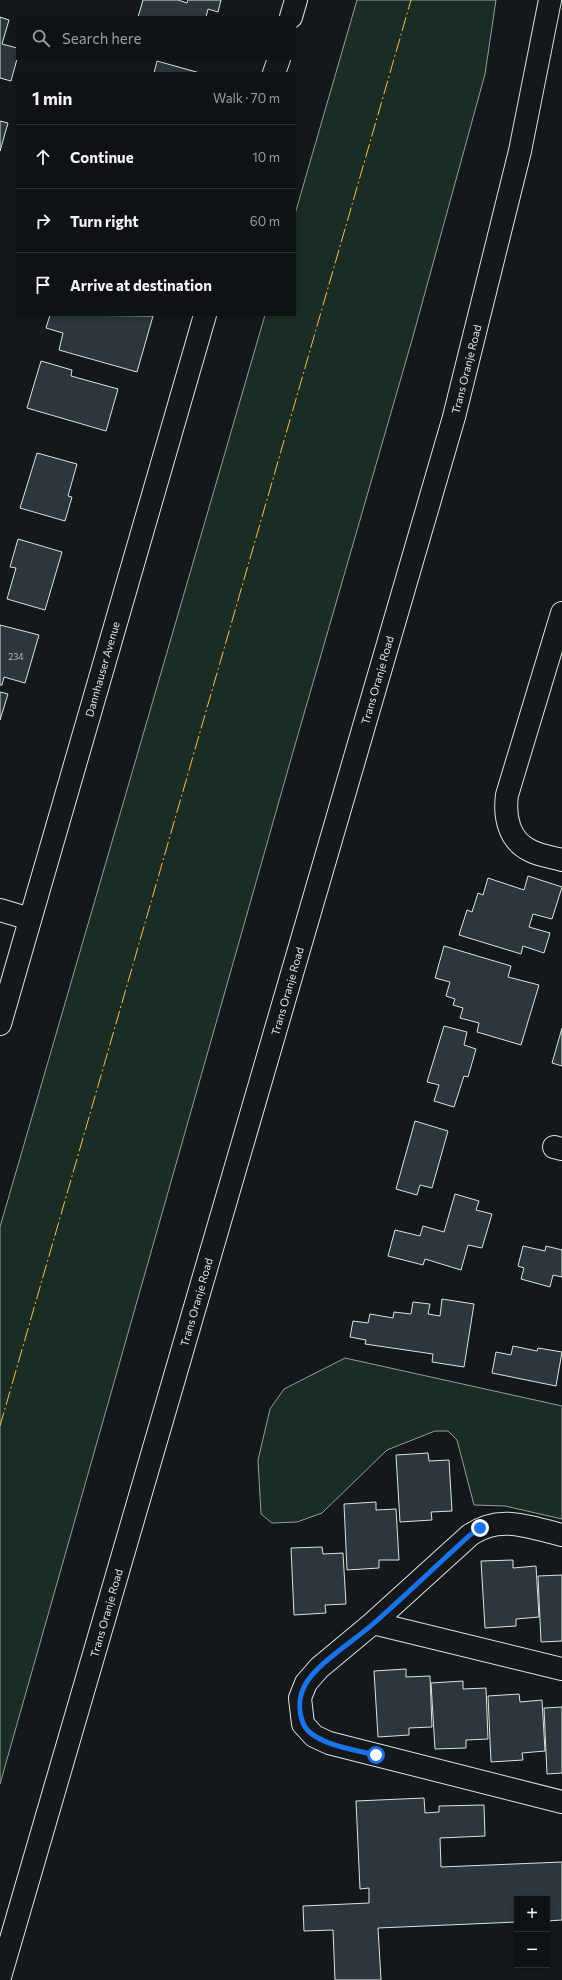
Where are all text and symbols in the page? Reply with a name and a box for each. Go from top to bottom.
search box [16,16,296,60]
icon: search [30,27,52,49]
text: Search here [62,29,141,47]
text: 1 min [32,88,72,109]
text: Walk · 70 m [213,90,280,106]
icon: ahead [32,146,54,168]
text: Continue [70,148,134,166]
text: 10 m [252,149,280,165]
icon: right [32,210,54,232]
text: Turn right [70,212,139,230]
text: 60 m [250,213,280,229]
icon: arrive [32,274,54,296]
text: Arrive at destination [70,276,212,294]
street label: Trans Oranje Road [449,323,483,415]
street label: Dannhauser Avenue [82,620,122,718]
street label: Trans Oranje Road [358,634,396,726]
house number: 234 [8,651,24,662]
street label: Trans Oranje Road [268,945,306,1037]
street label: Trans Oranje Road [177,1256,215,1348]
route end [471,1519,489,1537]
street label: Trans Oranje Road [87,1567,125,1659]
route start [367,1746,385,1764]
map controls [514,1896,550,1968]
button: + [514,1896,550,1932]
button: − [514,1932,550,1968]

